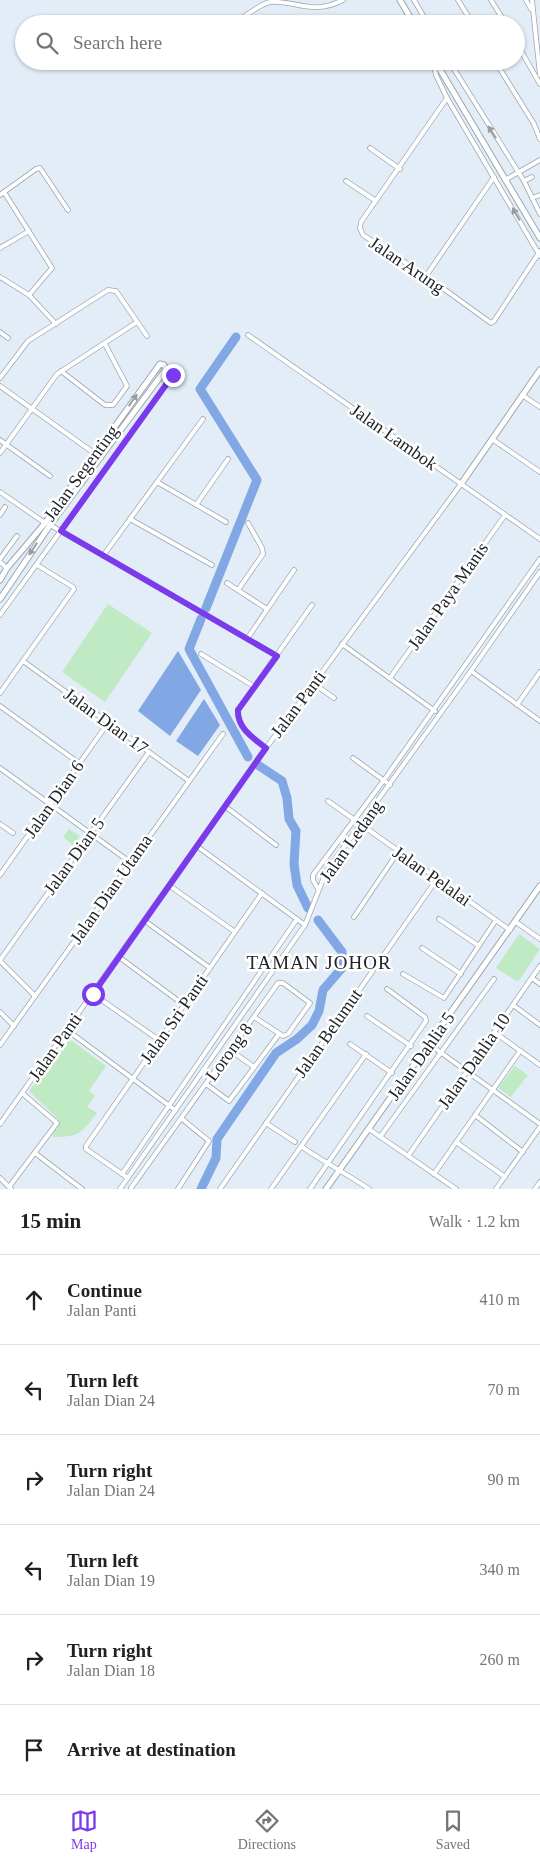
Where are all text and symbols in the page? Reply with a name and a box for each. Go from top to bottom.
search box [15,15,525,70]
icon: search [33,29,61,57]
text: Search here [73,32,162,53]
one-way arrow [488,125,497,138]
one-way arrow [511,207,520,220]
street label: Jalan Arung [366,233,448,297]
route end [162,364,185,387]
one-way arrow [128,393,138,407]
street label: Jalan Lambok [347,400,441,474]
street label: Jalan Segenting [40,421,122,525]
street label: Jalan Paya Manis [404,539,492,653]
one-way arrow [28,542,38,556]
street label: Jalan Panti [266,667,330,741]
street label: Jalan Dian 17 [60,684,152,758]
street label: Jalan Dian 6 [20,756,88,842]
street label: Jalan Ledang [315,796,387,886]
street label: Jalan Dian 5 [39,814,109,898]
street label: Jalan Dian Utama [66,830,156,948]
street label: Jalan Pelalai [389,842,475,910]
district label: TAMAN JOHOR [246,952,392,973]
street label: Jalan Sri Panti [136,971,212,1067]
route start [82,983,105,1006]
street label: Jalan Belumut [290,985,366,1081]
street label: Jalan Dahlia 5 [383,1008,459,1104]
street label: Jalan Panti [24,1009,86,1085]
street label: Jalan Dahlia 10 [434,1009,514,1113]
street label: Lorong 8 [201,1019,257,1085]
text: 15 min [20,1209,81,1233]
text: Walk · 1.2 km [429,1213,520,1230]
text: Continue [67,1280,142,1301]
icon: ahead [20,1286,48,1314]
text: 410 m [480,1291,520,1308]
text: Jalan Panti [67,1302,137,1319]
text: Turn left [67,1370,139,1391]
icon: left [20,1376,48,1404]
text: 70 m [488,1381,520,1398]
text: Jalan Dian 24 [67,1392,155,1409]
text: Turn right [67,1460,152,1481]
icon: right [20,1466,48,1494]
text: 90 m [488,1471,520,1488]
text: Jalan Dian 24 [67,1482,155,1499]
text: Turn left [67,1550,139,1571]
icon: left [20,1556,48,1584]
text: 340 m [480,1561,520,1578]
text: Jalan Dian 19 [67,1572,155,1589]
text: Turn right [67,1640,152,1661]
icon: right [20,1646,48,1674]
text: 260 m [480,1651,520,1668]
text: Jalan Dian 18 [67,1662,155,1679]
icon: arrive [20,1736,48,1764]
text: Arrive at destination [67,1739,236,1760]
tab: Map [70,1807,98,1853]
tab: Directions [238,1807,296,1853]
tab: Saved [436,1807,470,1853]

